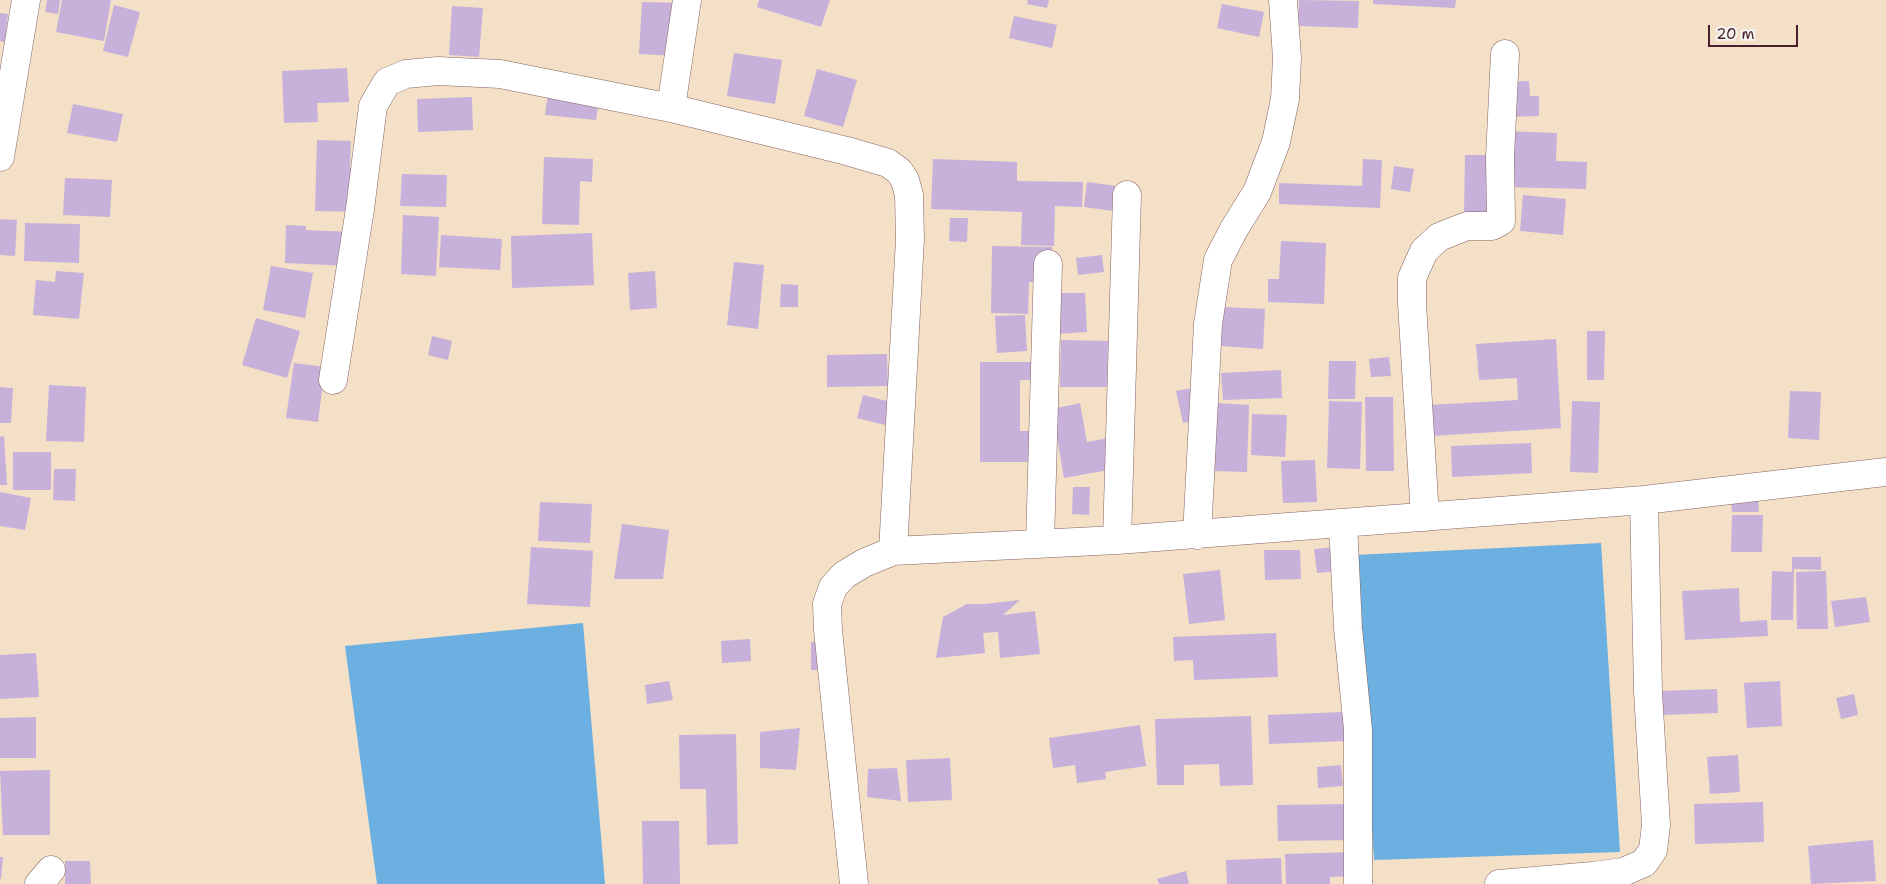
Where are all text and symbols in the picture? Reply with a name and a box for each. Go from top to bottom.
scale bar [1711,15,1801,47]
text: 20 m [1716,24,1755,44]

